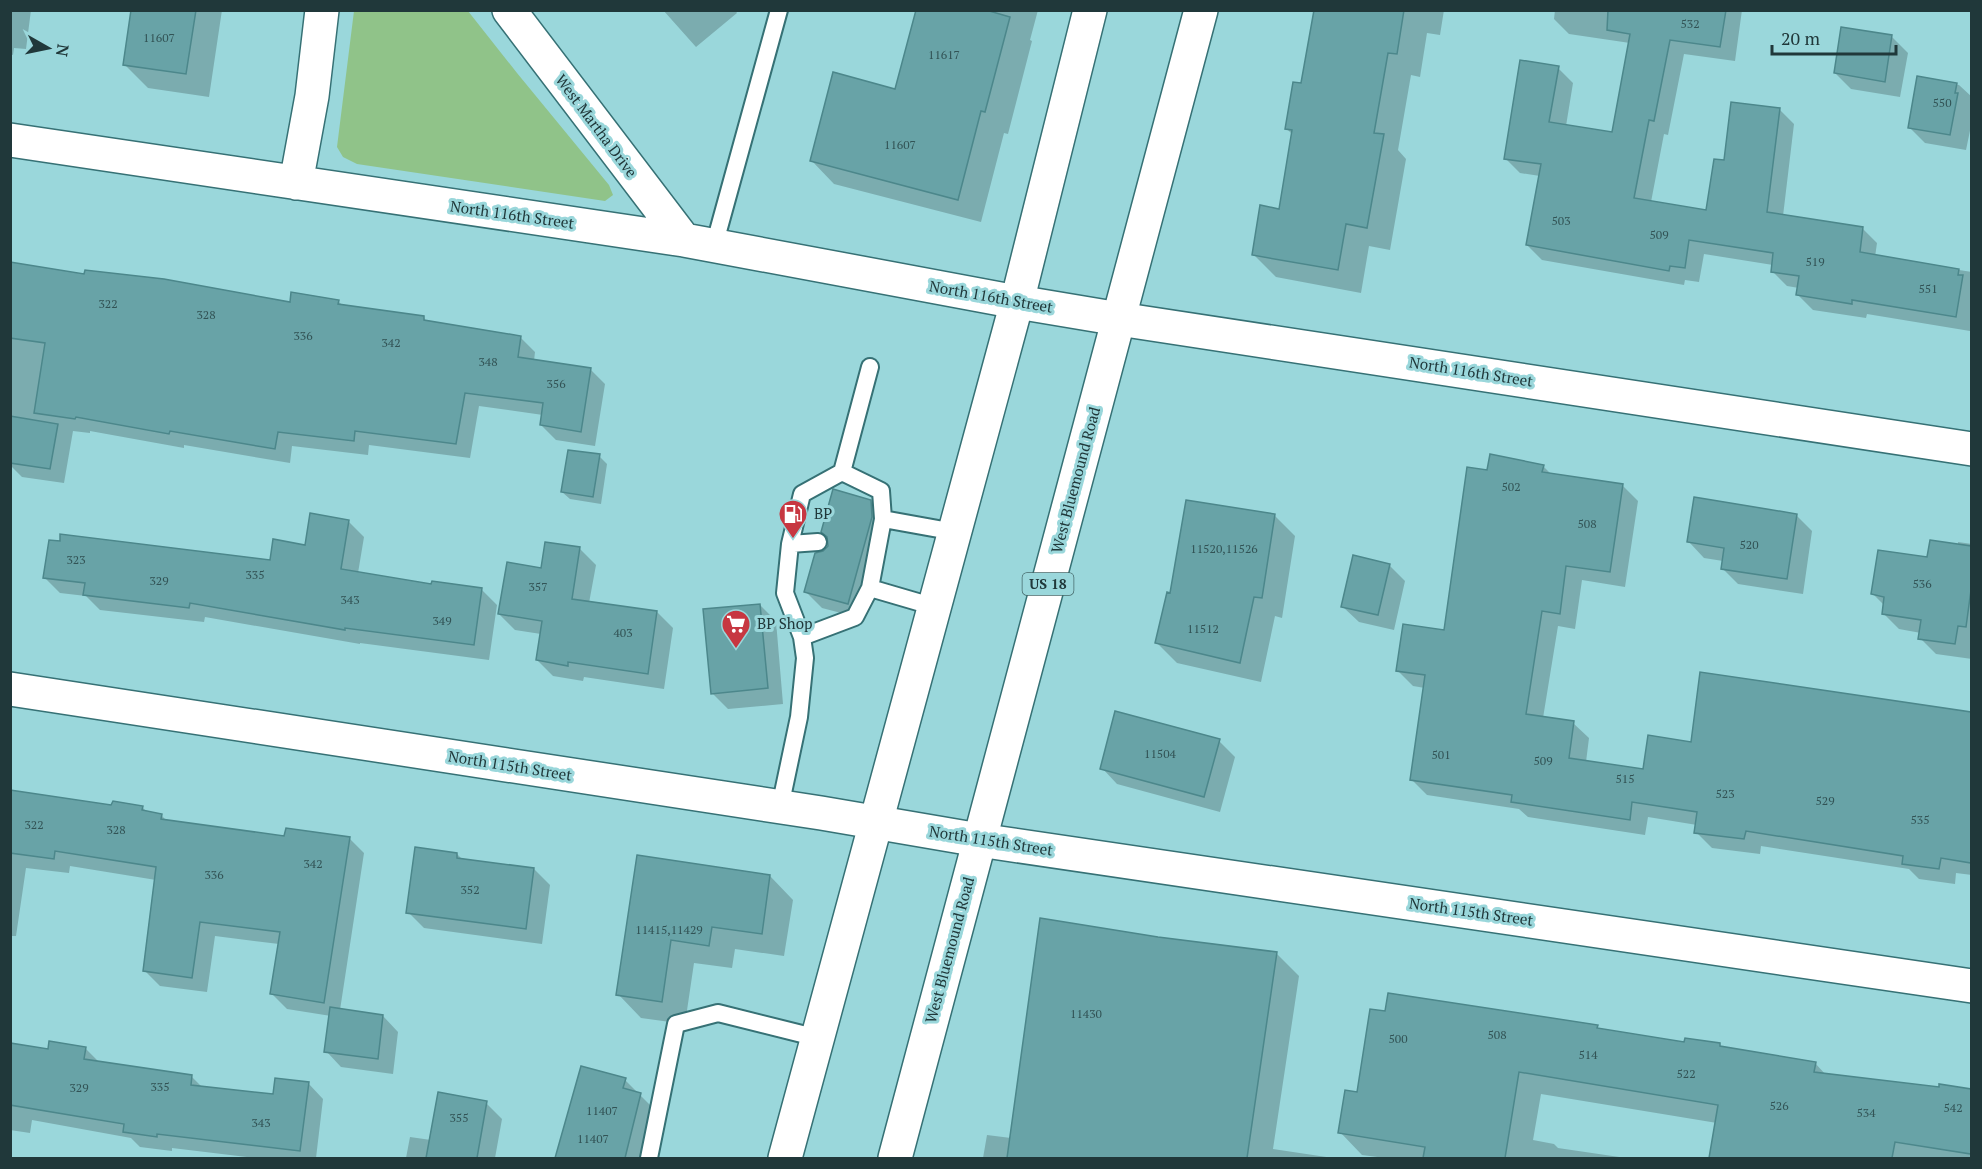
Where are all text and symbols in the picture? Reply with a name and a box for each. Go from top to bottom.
house number: 532 [1680,16,1700,31]
north arrow [18,18,78,78]
scale bar [1772,18,1896,56]
text: 20 m [1781,26,1821,50]
house number: 11607 [143,30,175,45]
text: N [51,43,75,58]
house number: 11617 [928,47,960,62]
street label: West Martha Drive [551,70,642,181]
house number: 550 [1932,95,1952,110]
house number: 11607 [884,137,916,152]
street label: North 116th Street [449,195,576,233]
house number: 503 [1551,213,1571,228]
house number: 509 [1649,227,1669,242]
house number: 519 [1805,254,1825,269]
street label: North 116th Street [928,275,1055,317]
house number: 551 [1918,281,1938,296]
house number: 322 [98,296,118,311]
house number: 328 [196,307,216,322]
house number: 336 [293,328,313,343]
house number: 342 [381,335,401,350]
street label: North 116th Street [1408,351,1535,391]
house number: 348 [478,354,498,369]
house number: 356 [546,376,566,391]
street label: West Bluemound Road [1046,405,1104,555]
house number: 502 [1501,479,1521,494]
fuel station icon: BP [777,498,809,540]
place label: BP [814,503,832,523]
house number: 508 [1577,516,1597,531]
house number: 520 [1739,537,1759,552]
house number: 11520,11526 [1190,541,1258,556]
house number: 323 [66,552,86,567]
house number: 335 [245,567,265,582]
house number: 329 [149,573,169,588]
road number: US 18 [1022,573,1074,595]
house number: 536 [1912,576,1932,591]
house number: 357 [528,579,548,594]
house number: 343 [340,592,360,607]
supermarket icon: BP Shop [720,608,752,650]
house number: 349 [432,613,452,628]
place label: BP Shop [757,613,812,633]
house number: 11512 [1187,621,1219,636]
house number: 403 [613,625,633,640]
street label: North 115th Street [447,745,574,785]
house number: 11504 [1144,746,1177,761]
house number: 501 [1431,747,1451,762]
house number: 509 [1533,753,1553,768]
house number: 515 [1615,771,1635,786]
house number: 523 [1715,786,1735,801]
house number: 529 [1815,793,1835,808]
house number: 535 [1910,812,1930,827]
house number: 322 [24,817,44,832]
street label: North 115th Street [928,820,1055,860]
house number: 328 [106,822,126,837]
house number: 342 [303,856,323,871]
house number: 336 [204,867,224,882]
street label: West Bluemound Road [920,875,978,1025]
house number: 352 [460,882,480,897]
street label: North 115th Street [1408,892,1535,930]
house number: 11415,11429 [635,922,703,937]
house number: 11430 [1070,1006,1102,1021]
house number: 508 [1487,1027,1507,1042]
house number: 500 [1388,1031,1408,1046]
house number: 514 [1578,1047,1598,1062]
house number: 522 [1676,1066,1696,1081]
house number: 335 [150,1079,170,1094]
house number: 329 [69,1080,89,1095]
house number: 526 [1769,1098,1789,1113]
house number: 542 [1943,1100,1963,1115]
house number: 11407 [586,1103,618,1118]
house number: 534 [1856,1105,1876,1120]
house number: 355 [449,1110,469,1125]
house number: 343 [251,1115,271,1130]
house number: 11407 [577,1131,609,1146]

